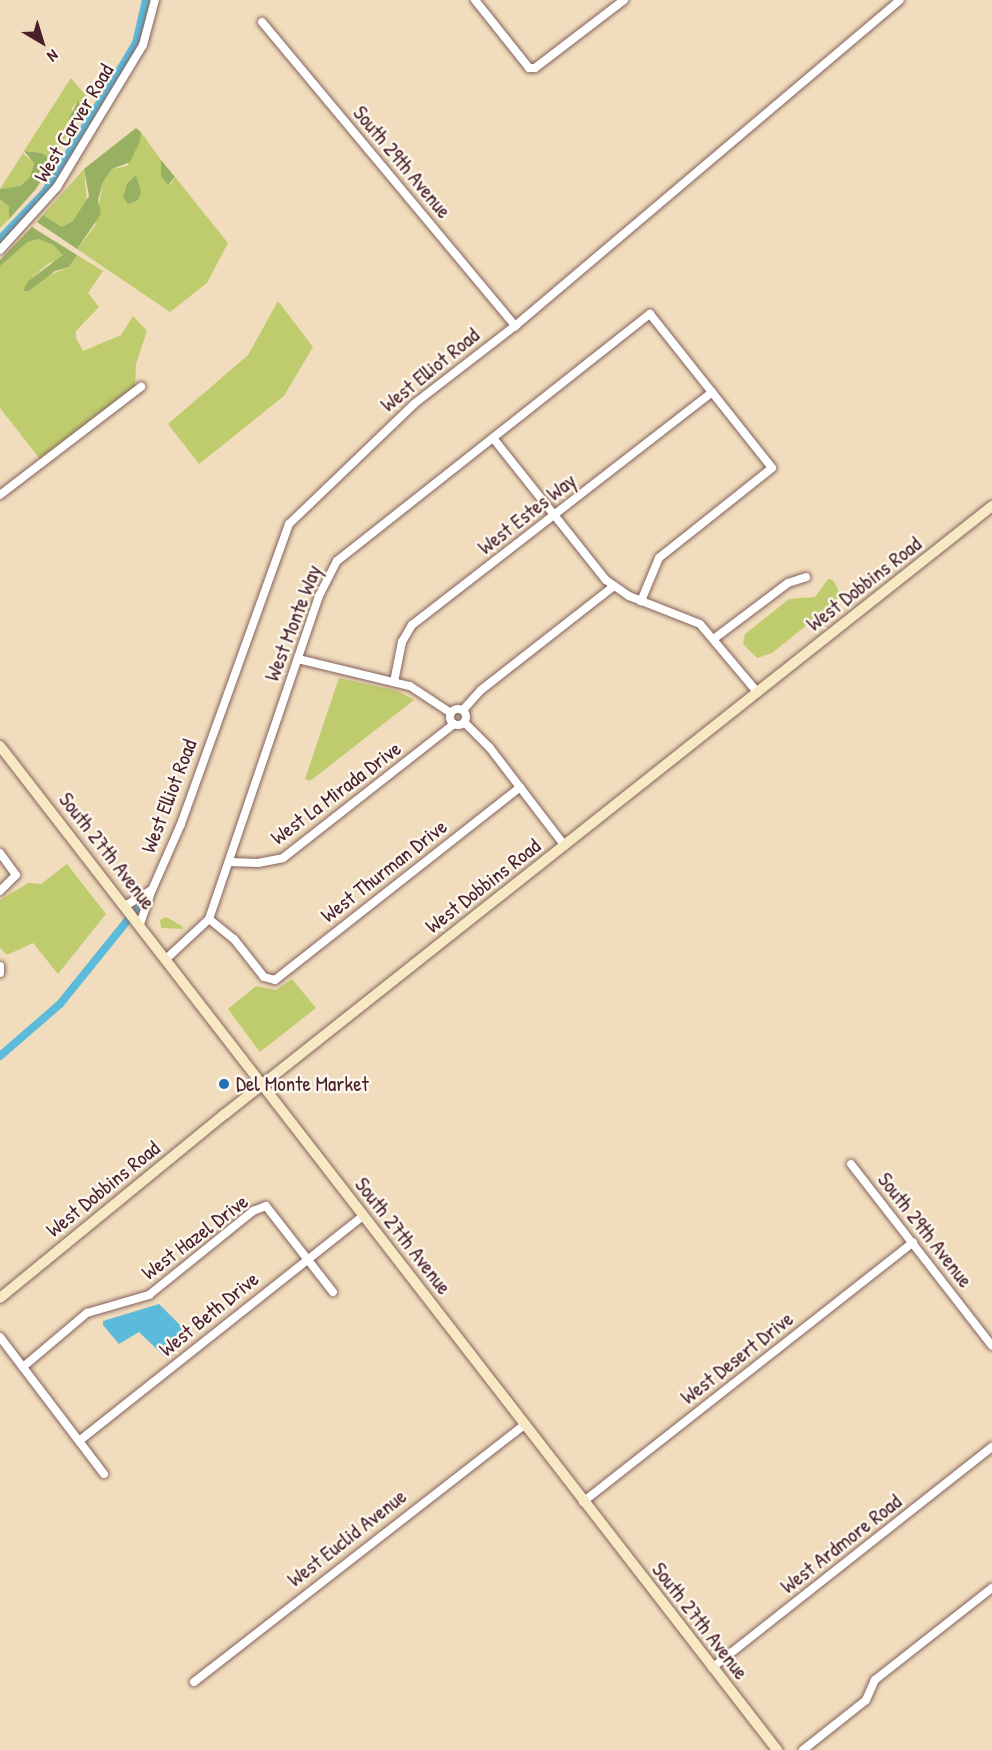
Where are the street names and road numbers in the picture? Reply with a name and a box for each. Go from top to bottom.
street label: West Carver Road [29,59,119,187]
street label: South 29th Avenue [348,101,456,223]
street label: West Elliot Road [376,323,484,417]
street label: West Estes Way [473,468,581,560]
street label: West Dobbins Road [802,531,926,637]
street label: West Monte Way [259,561,327,685]
street label: West Elliot Road [136,736,202,856]
street label: West La Mirada Drive [266,736,406,850]
street label: South 27th Avenue [53,787,161,915]
street label: West Thurman Drive [316,814,452,928]
street label: West Dobbins Road [421,833,545,939]
street label: West Dobbins Road [41,1136,165,1242]
street label: South 29th Avenue [872,1167,978,1293]
street label: South 27th Avenue [349,1172,457,1300]
street label: West Hazel Drive [137,1189,253,1285]
street label: West Beth Drive [154,1266,264,1362]
street label: West Desert Drive [676,1306,798,1410]
street label: West Euclid Avenue [283,1484,411,1592]
street label: West Ardmore Road [776,1489,906,1599]
street label: South 27th Avenue [646,1557,754,1685]

